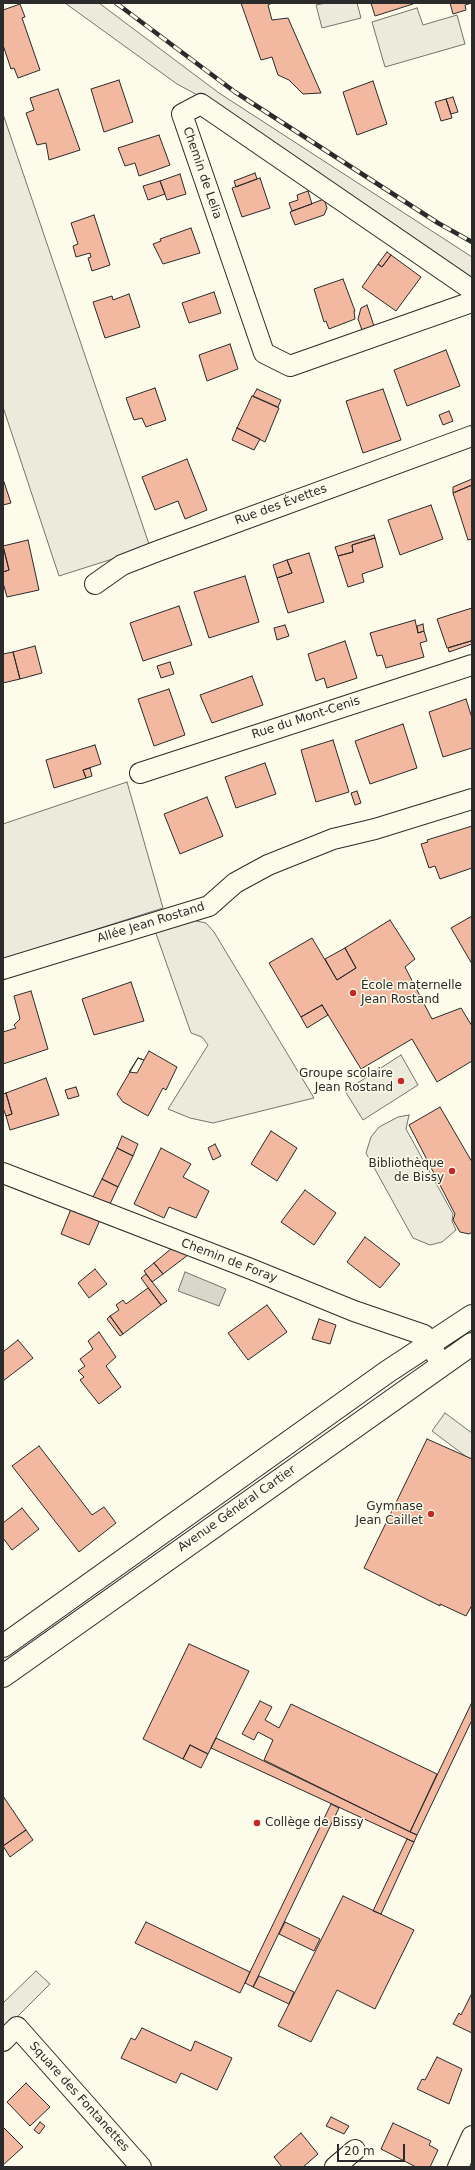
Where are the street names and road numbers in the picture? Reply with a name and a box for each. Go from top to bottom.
street label: Chemin de Lelia [179,125,225,221]
street label: Rue des Évettes [233,482,329,528]
street label: Rue du Mont-Cenis [250,694,362,742]
street label: Allée Jean Rostand [95,900,207,946]
street label: Chemin de Foray [179,1236,279,1286]
street label: Avenue Général Cartier [175,1463,299,1555]
street label: Square des Fontanettes [26,2039,132,2155]

